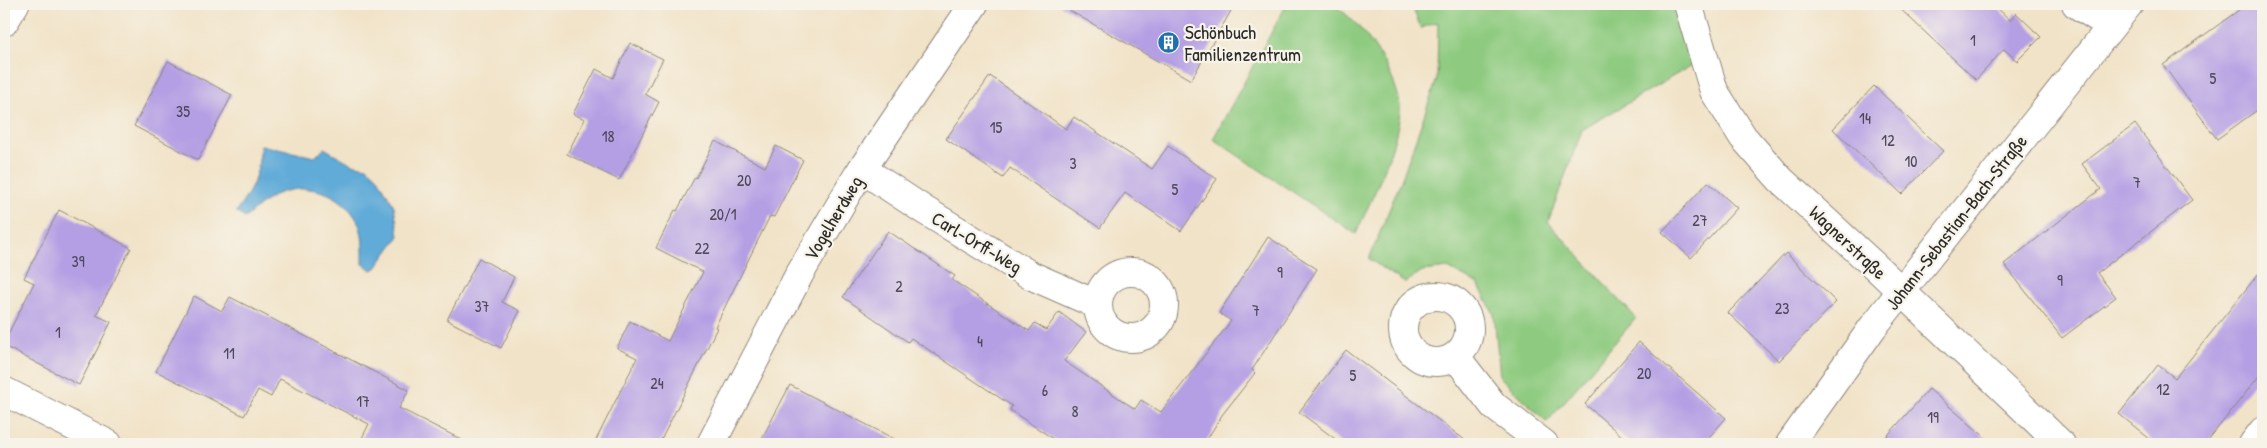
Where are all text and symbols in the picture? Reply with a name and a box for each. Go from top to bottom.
place label: Schönbuch Familienzentrum [1184,19,1301,67]
house number: 1 [1970,29,1976,51]
building icon: Schönbuch Familienzentrum [1157,31,1181,55]
house number: 5 [2210,67,2217,89]
house number: 35 [176,100,190,122]
house number: 14 [1859,107,1871,129]
house number: 15 [990,116,1003,138]
house number: 18 [602,125,614,147]
street label: Johann-Sebastian-Bach-Straße [1879,129,2033,315]
house number: 12 [1881,129,1895,151]
house number: 10 [1905,150,1917,172]
house number: 3 [1069,152,1077,174]
house number: 20 [737,169,751,191]
street label: Vogelherdweg [798,171,868,265]
house number: 7 [2133,171,2141,193]
house number: 5 [1172,178,1179,200]
street label: Wagnerstraße [1804,199,1893,285]
house number: 20/1 [709,203,737,225]
street label: Carl-Orff-Weg [927,205,1027,279]
house number: 27 [1692,209,1708,231]
house number: 22 [695,237,710,259]
house number: 39 [71,250,85,272]
house number: 9 [1277,261,1283,283]
house number: 9 [2057,269,2063,291]
house number: 2 [895,275,903,297]
house number: 37 [474,295,490,317]
house number: 23 [1775,297,1789,319]
house number: 7 [1252,299,1260,321]
house number: 1 [55,321,61,343]
house number: 4 [977,330,983,352]
house number: 11 [223,342,235,364]
house number: 20 [1637,362,1651,384]
house number: 5 [1350,364,1357,386]
house number: 24 [650,372,664,394]
house number: 12 [2156,378,2170,400]
house number: 6 [1042,379,1048,401]
house number: 17 [356,390,370,412]
house number: 8 [1072,400,1079,422]
house number: 19 [1927,406,1939,428]

